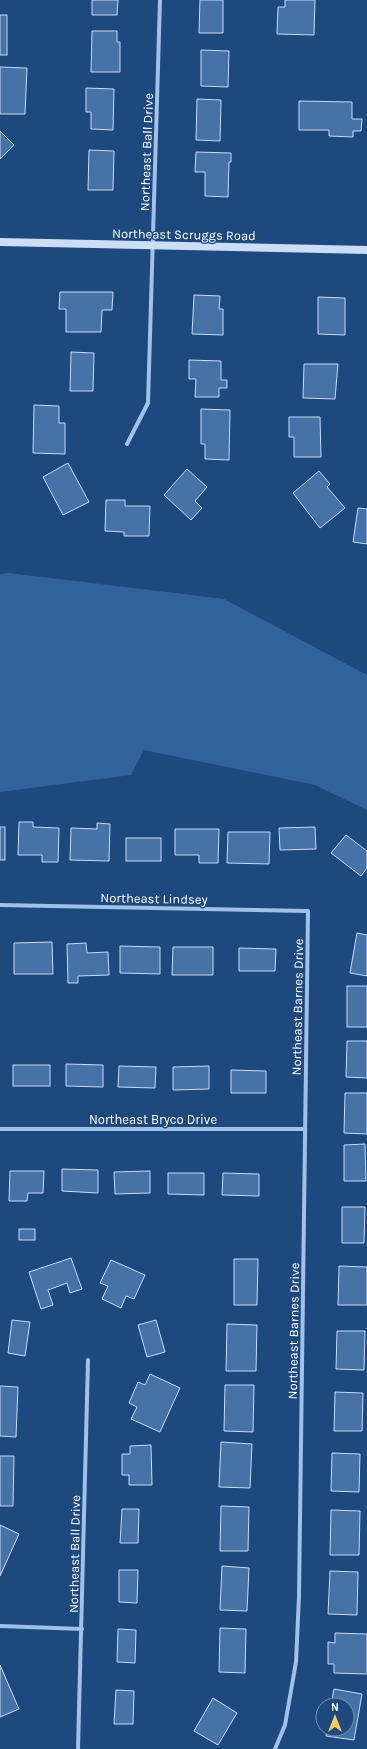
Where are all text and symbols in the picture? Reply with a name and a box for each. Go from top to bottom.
street label: Northeast Ball Drive [137,92,156,211]
street label: Northeast Scruggs Road [112,226,256,243]
street label: Northeast Lindsey [100,890,208,907]
street label: Northeast Barnes Drive [289,938,306,1076]
street label: Northeast Bryco Drive [89,1112,217,1127]
street label: Northeast Barnes Drive [285,1262,302,1400]
street label: Northeast Ball Drive [66,1495,83,1613]
north arrow [315,1697,355,1737]
text: N [331,1701,339,1714]

